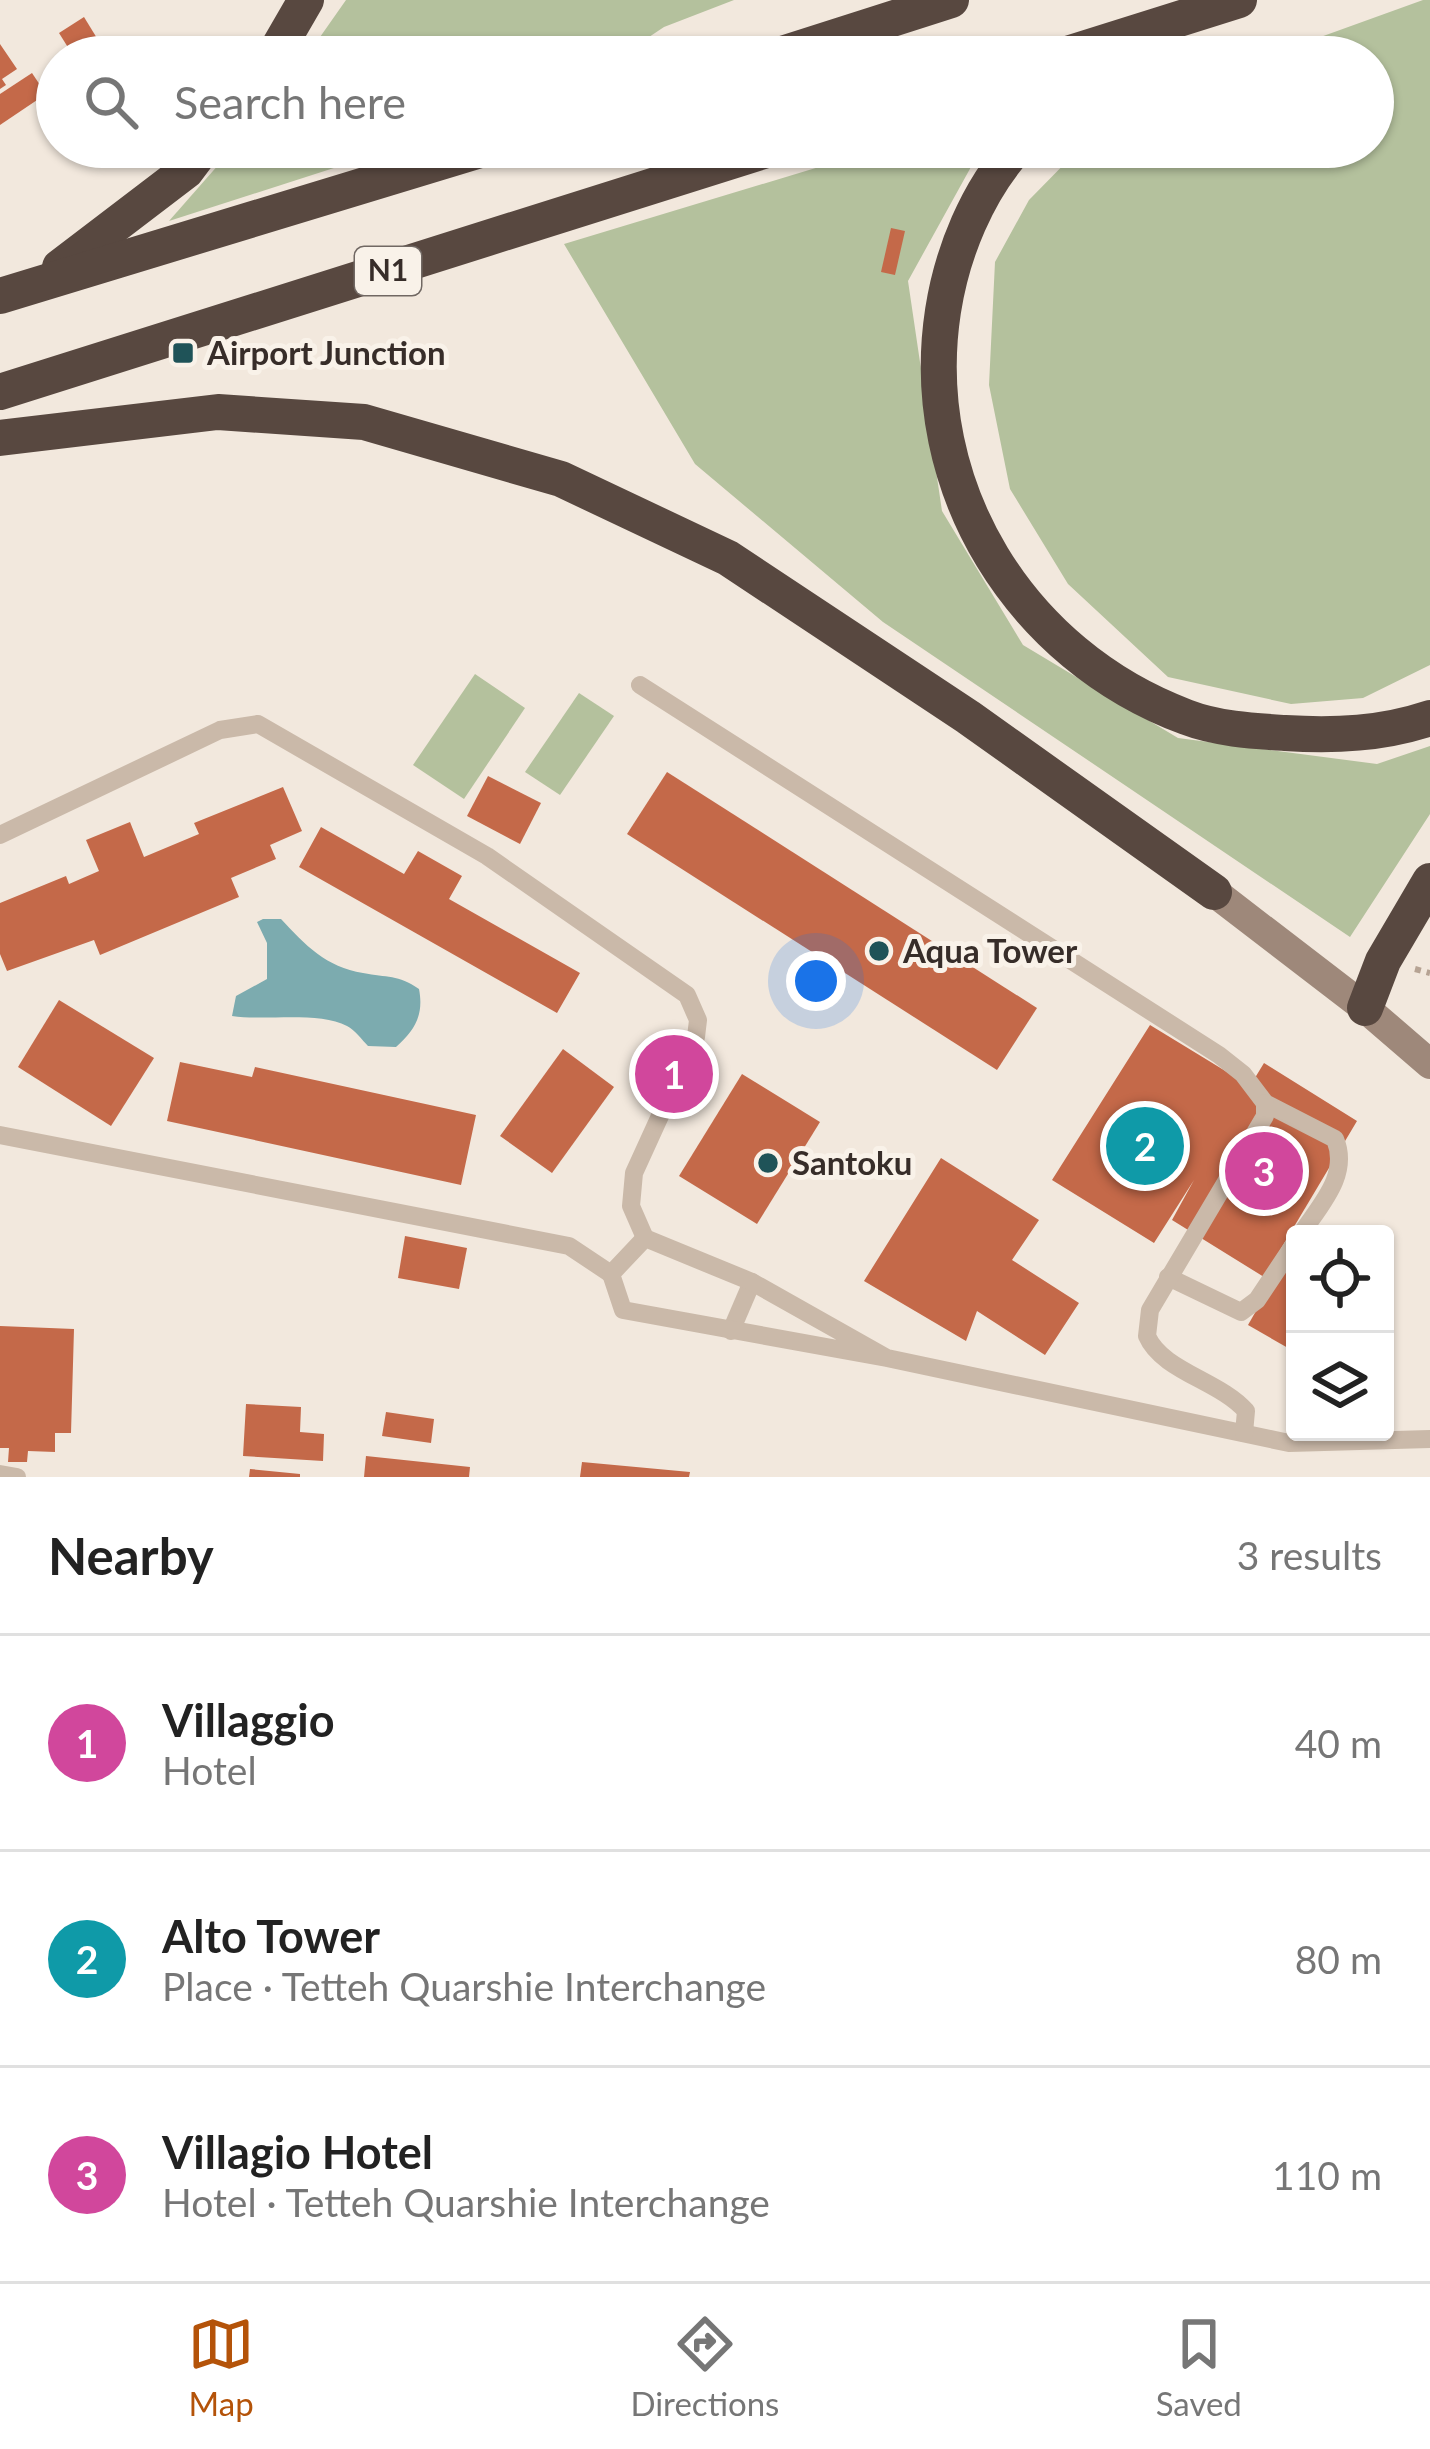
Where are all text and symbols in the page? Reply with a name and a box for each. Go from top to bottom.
search box [36,36,1394,168]
icon: search [78,69,144,135]
text: Search here [174,75,406,129]
road number: N1 [355,247,421,295]
place label: Airport Junction [206,332,446,372]
marker: Airport Junction [170,340,196,366]
place label: Aqua Tower [902,930,1078,970]
marker: Aqua Tower [866,938,892,964]
your location [786,951,846,1011]
pin: 1 [635,1029,713,1119]
pin: 2 [1106,1101,1184,1191]
pin: 3 [1225,1126,1303,1216]
place label: Santoku [792,1142,912,1182]
marker: Santoku [755,1150,781,1176]
map controls [1286,1225,1394,1441]
button: locate [1286,1225,1394,1333]
button: layers [1286,1333,1394,1441]
text: Nearby [48,1525,214,1586]
text: 3 results [1237,1532,1382,1578]
text: Villaggio [162,1693,335,1747]
text: 1 [76,1720,98,1766]
text: 40 m [1295,1720,1382,1766]
text: Hotel [162,1747,257,1793]
text: Alto Tower [162,1909,380,1963]
text: 2 [76,1936,98,1982]
text: 80 m [1295,1936,1382,1982]
text: Place · Tetteh Quarshie Interchange [162,1963,766,2009]
text: Villagio Hotel [162,2125,433,2179]
text: 3 [76,2152,98,2198]
text: 110 m [1272,2152,1382,2198]
text: Hotel · Tetteh Quarshie Interchange [162,2179,770,2225]
tab: Map [188,2311,254,2423]
tab: Directions [630,2311,779,2423]
tab: Saved [1156,2311,1242,2423]

